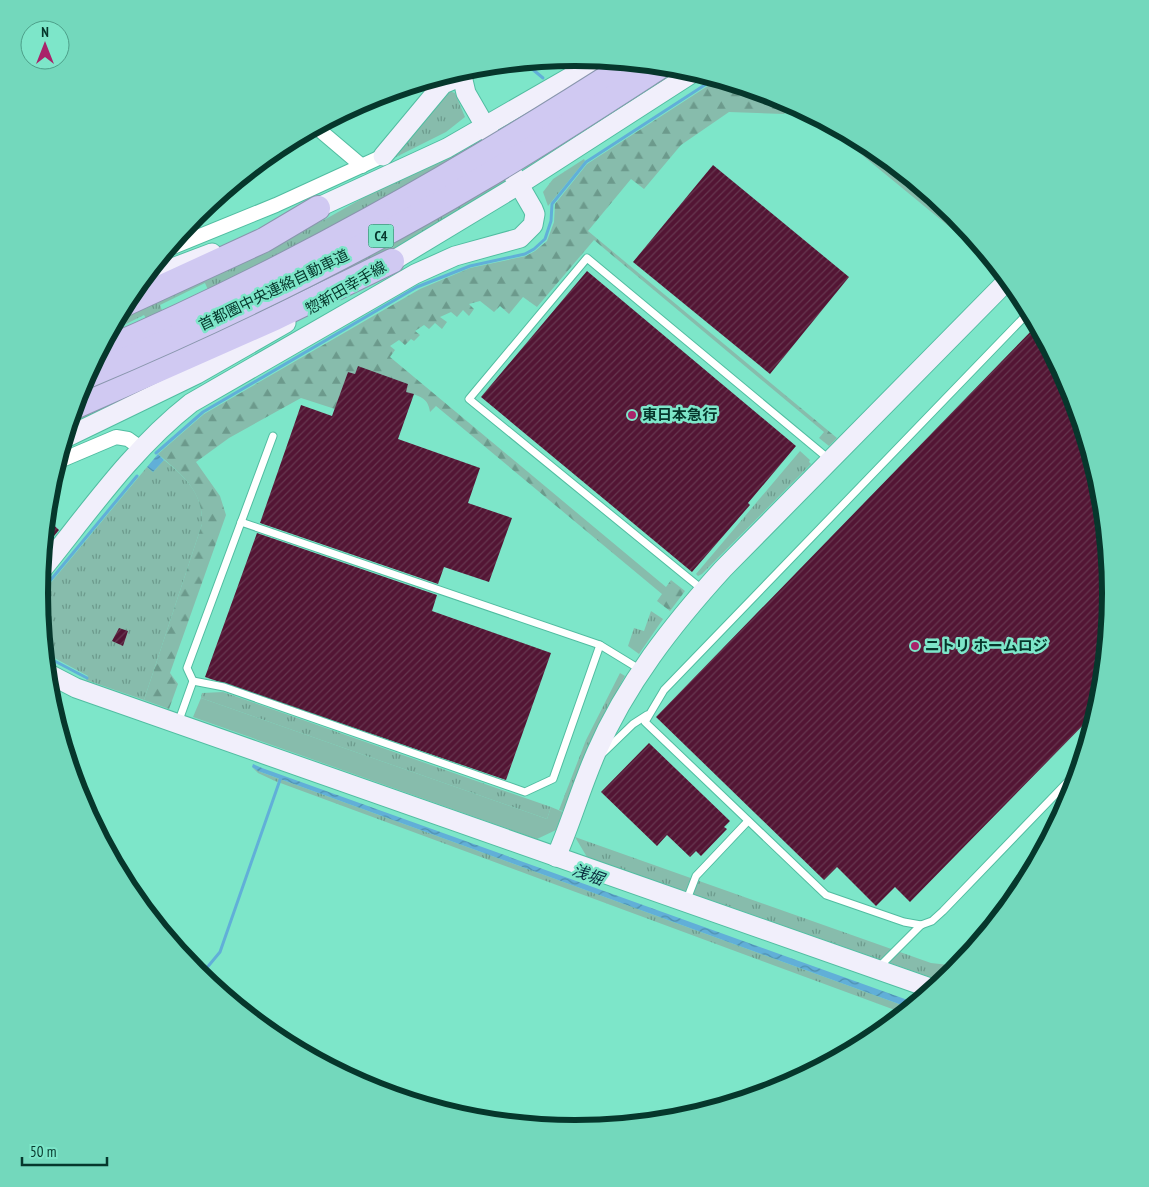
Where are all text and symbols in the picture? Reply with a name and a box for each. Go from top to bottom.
north arrow [20,20,70,70]
text: N [41,23,49,41]
road number: C4 [368,225,394,248]
street label: 首都圏中央連絡自動車道 [195,245,352,334]
street label: 惣新田幸手線 [302,257,389,318]
place label: 東日本急行 [642,405,717,424]
marker: 東日本急行 [626,409,638,421]
place label: ニトリ ホームロジ [925,636,1048,655]
marker: ニトリ ホームロジ [909,640,921,652]
water label: 浅堀 [570,859,609,890]
scale bar [22,1134,108,1166]
text: 50 m [30,1142,56,1161]

